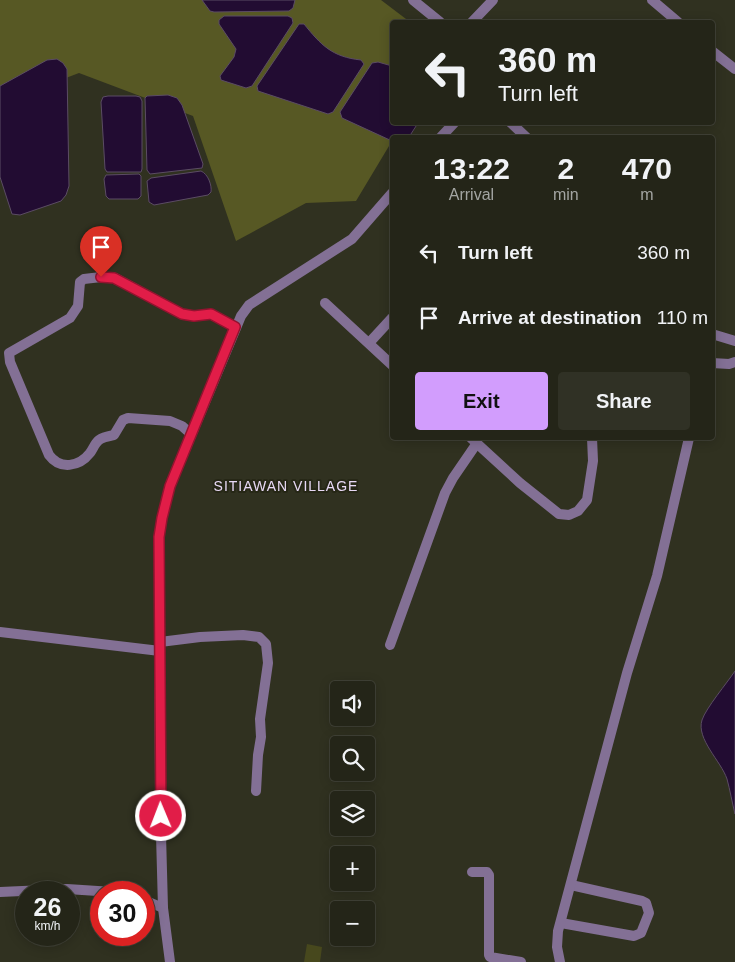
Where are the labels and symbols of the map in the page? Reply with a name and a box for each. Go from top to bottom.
pin [80,226,122,277]
district label: SITIAWAN VILLAGE [214,478,358,494]
position arrow [134,789,186,841]
speed limit sign: 30 [90,881,155,946]

